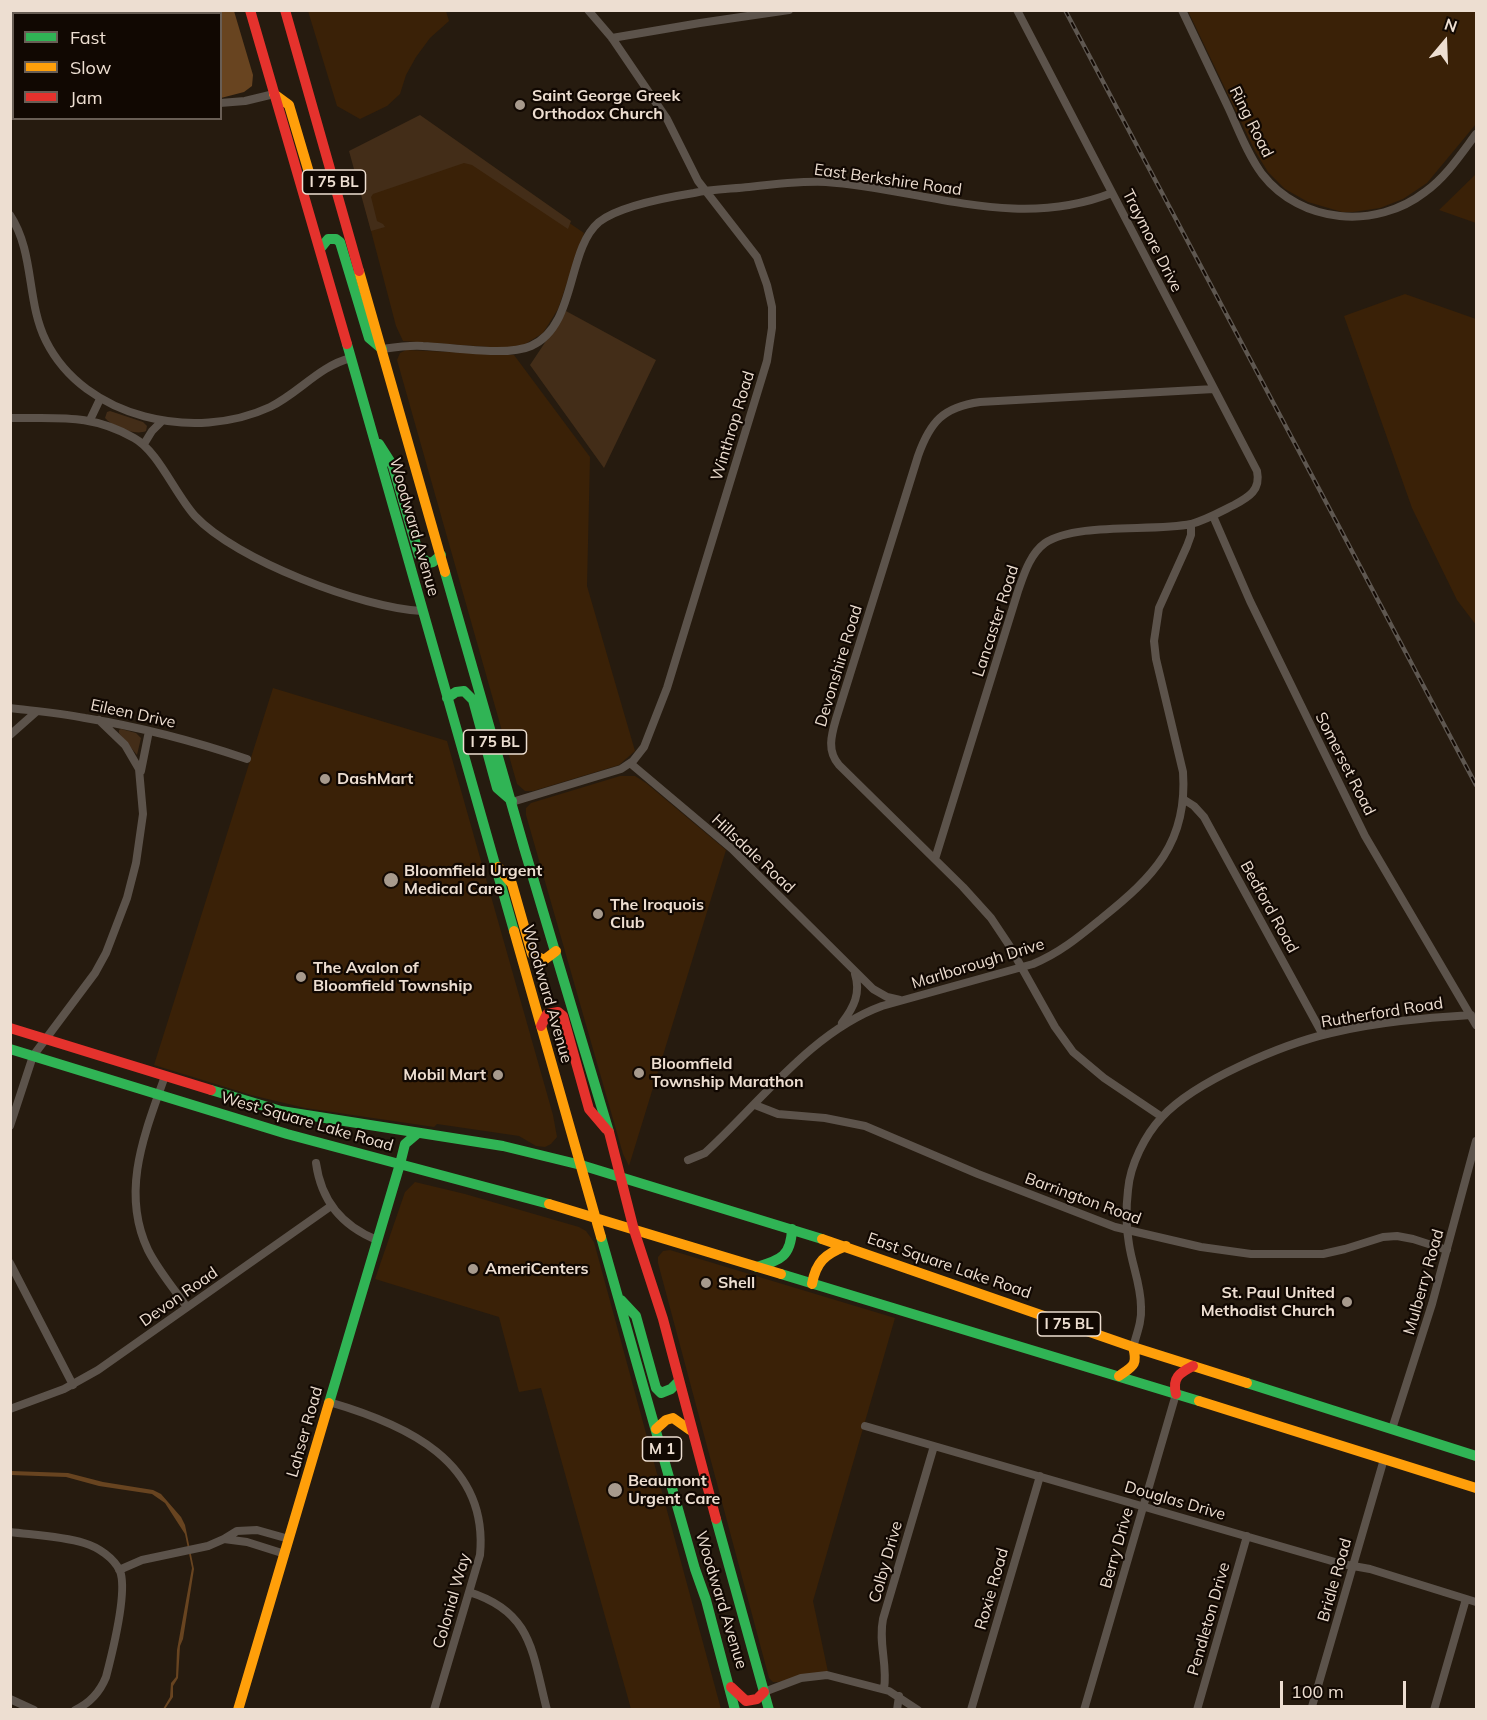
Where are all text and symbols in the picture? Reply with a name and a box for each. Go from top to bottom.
legend [12,12,222,120]
north arrow [1415,12,1475,72]
text: N [1442,14,1460,36]
text: Fast [70,26,106,49]
text: Slow [70,56,111,79]
street label: Ring Road [1225,83,1277,161]
text: Jam [70,86,103,109]
place label: Saint George Greek Orthodox Church [532,86,680,124]
marker: Saint George Greek Orthodox Church [513,98,527,112]
street label: East Berkshire Road [813,160,963,200]
road number: I 75 BL [302,170,366,194]
street label: Traymore Drive [1118,186,1186,296]
street label: Winthrop Road [707,369,759,483]
street label: Woodward Avenue [385,455,443,599]
street label: Lancaster Road [969,563,1023,679]
street label: Devonshire Road [811,603,867,729]
street label: Eileen Drive [89,696,177,732]
street label: Somerset Road [1311,709,1379,819]
road number: I 75 BL [464,730,526,754]
place label: DashMart [337,769,413,789]
marker: DashMart [318,772,332,786]
street label: Hillsdale Road [707,811,799,897]
street label: Bedford Road [1236,858,1302,956]
place label: Bloomfield Urgent Medical Care [404,861,542,899]
marker: Bloomfield Urgent Medical Care [382,871,400,889]
place label: The Iroquois Club [610,895,704,933]
marker: The Iroquois Club [591,907,605,921]
street label: Woodward Avenue [518,922,576,1066]
street label: Marlborough Drive [909,935,1047,993]
place label: The Avalon of Bloomfield Township [313,958,472,996]
marker: The Avalon of Bloomfield Township [294,970,308,984]
street label: Rutherford Road [1320,994,1444,1032]
place label: Bloomfield Township Marathon [651,1054,804,1092]
place label: Mobil Mart [403,1065,486,1085]
marker: Bloomfield Township Marathon [632,1066,646,1080]
marker: Mobil Mart [491,1068,505,1082]
street label: West Square Lake Road [218,1088,396,1156]
street label: Barrington Road [1022,1169,1144,1229]
street label: Mulberry Road [1400,1227,1448,1337]
street label: East Square Lake Road [865,1229,1033,1303]
place label: AmeriCenters [485,1259,588,1279]
marker: AmeriCenters [466,1262,480,1276]
street label: Devon Road [136,1263,222,1331]
place label: Shell [718,1273,755,1293]
marker: Shell [699,1276,713,1290]
place label: St. Paul United Methodist Church [1201,1283,1335,1321]
marker: St. Paul United Methodist Church [1340,1295,1354,1309]
road number: I 75 BL [1038,1312,1100,1336]
street label: Lahser Road [283,1384,327,1480]
road number: M 1 [642,1437,682,1461]
place label: Beaumont Urgent Care [628,1471,720,1509]
street label: Douglas Drive [1122,1477,1228,1525]
marker: Beaumont Urgent Care [606,1481,624,1499]
street label: Berry Drive [1096,1505,1138,1591]
street label: Colby Drive [865,1519,907,1605]
street label: Woodward Avenue [691,1529,751,1671]
street label: Bridle Road [1314,1536,1356,1624]
street label: Roxie Road [971,1546,1013,1632]
street label: Colonial Way [429,1551,475,1651]
street label: Pendleton Drive [1184,1560,1234,1678]
scale bar [1283,1669,1409,1707]
text: 100 m [1291,1680,1344,1703]

